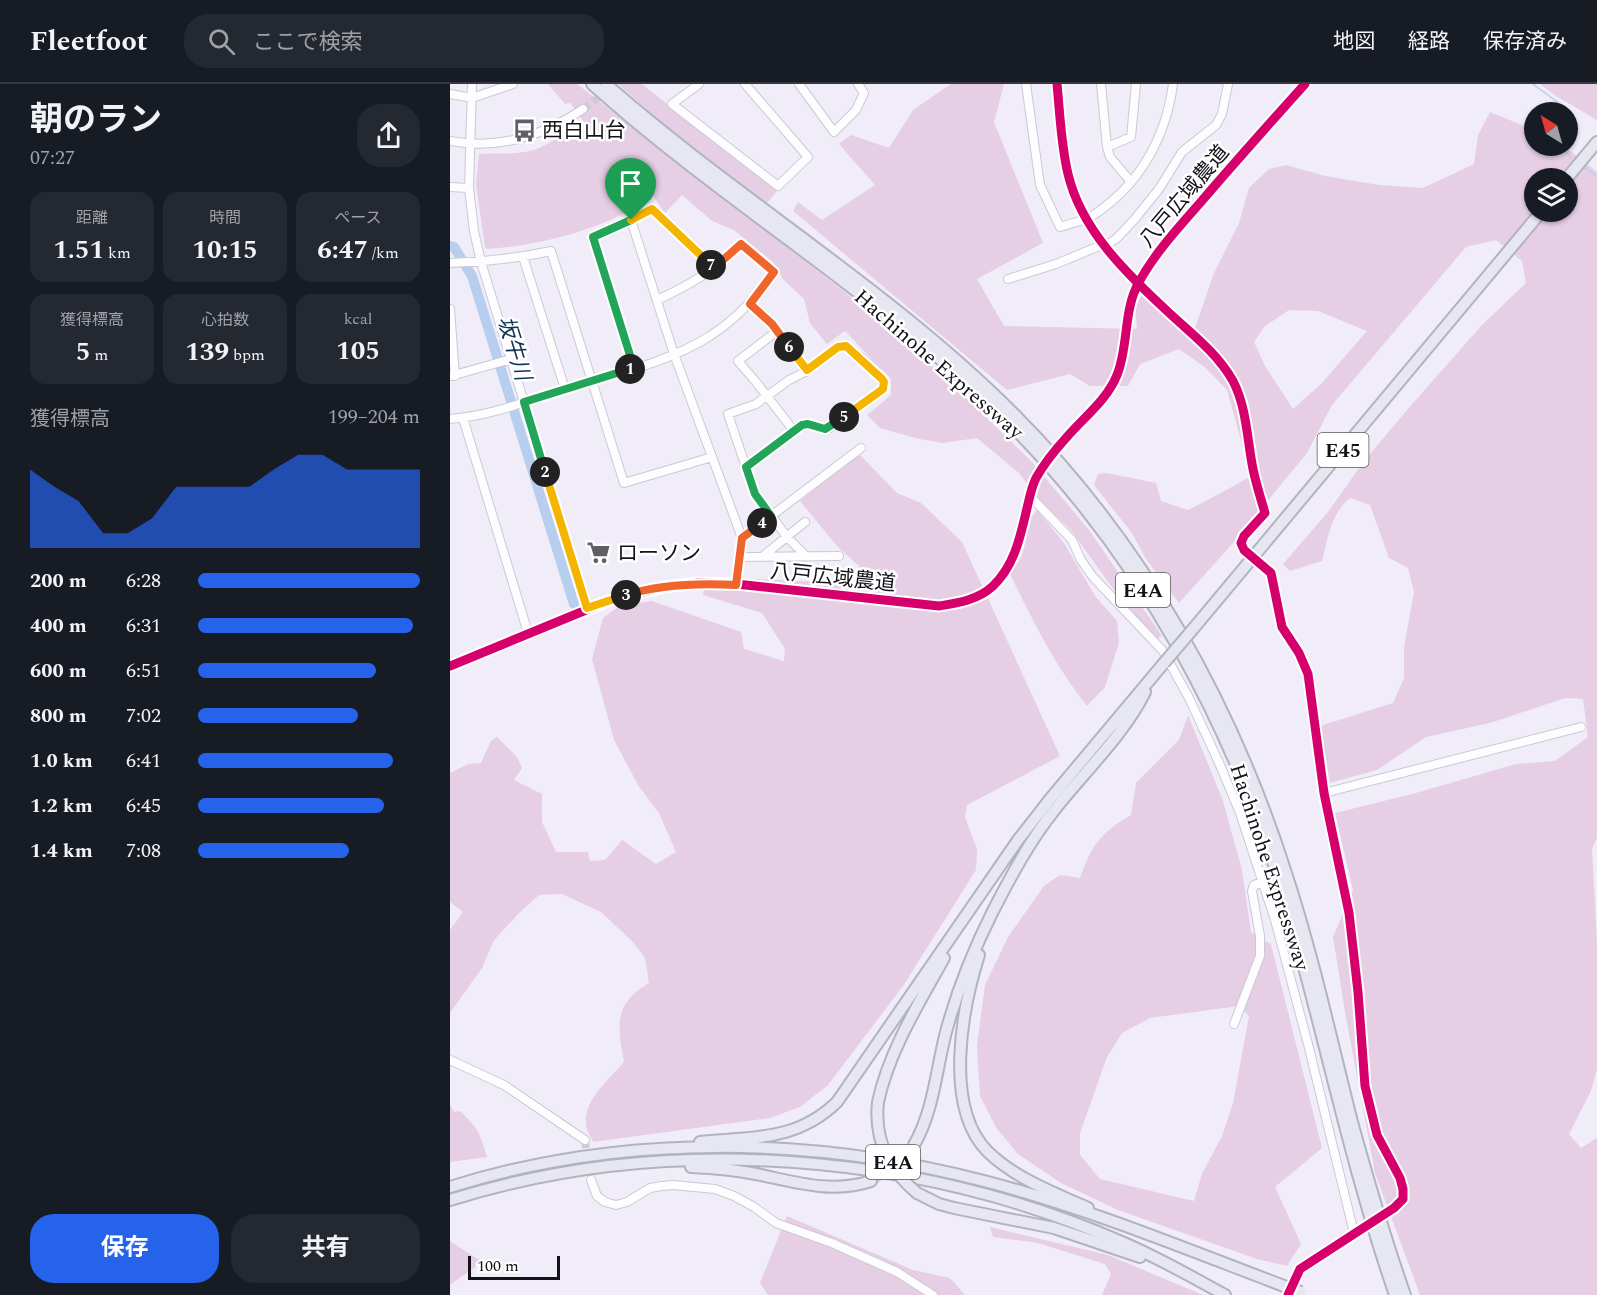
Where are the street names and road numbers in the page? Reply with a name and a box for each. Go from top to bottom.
street label: 八戸広域農道 [1132,138,1238,255]
street label: Hachinohe Expressway [846,282,1031,448]
road number: E45 [1318,433,1368,467]
street label: 八戸広域農道 [769,555,897,600]
road number: E4A [1116,573,1170,607]
street label: Hachinohe Expressway [1220,760,1318,976]
road number: E4A [866,1145,920,1179]

